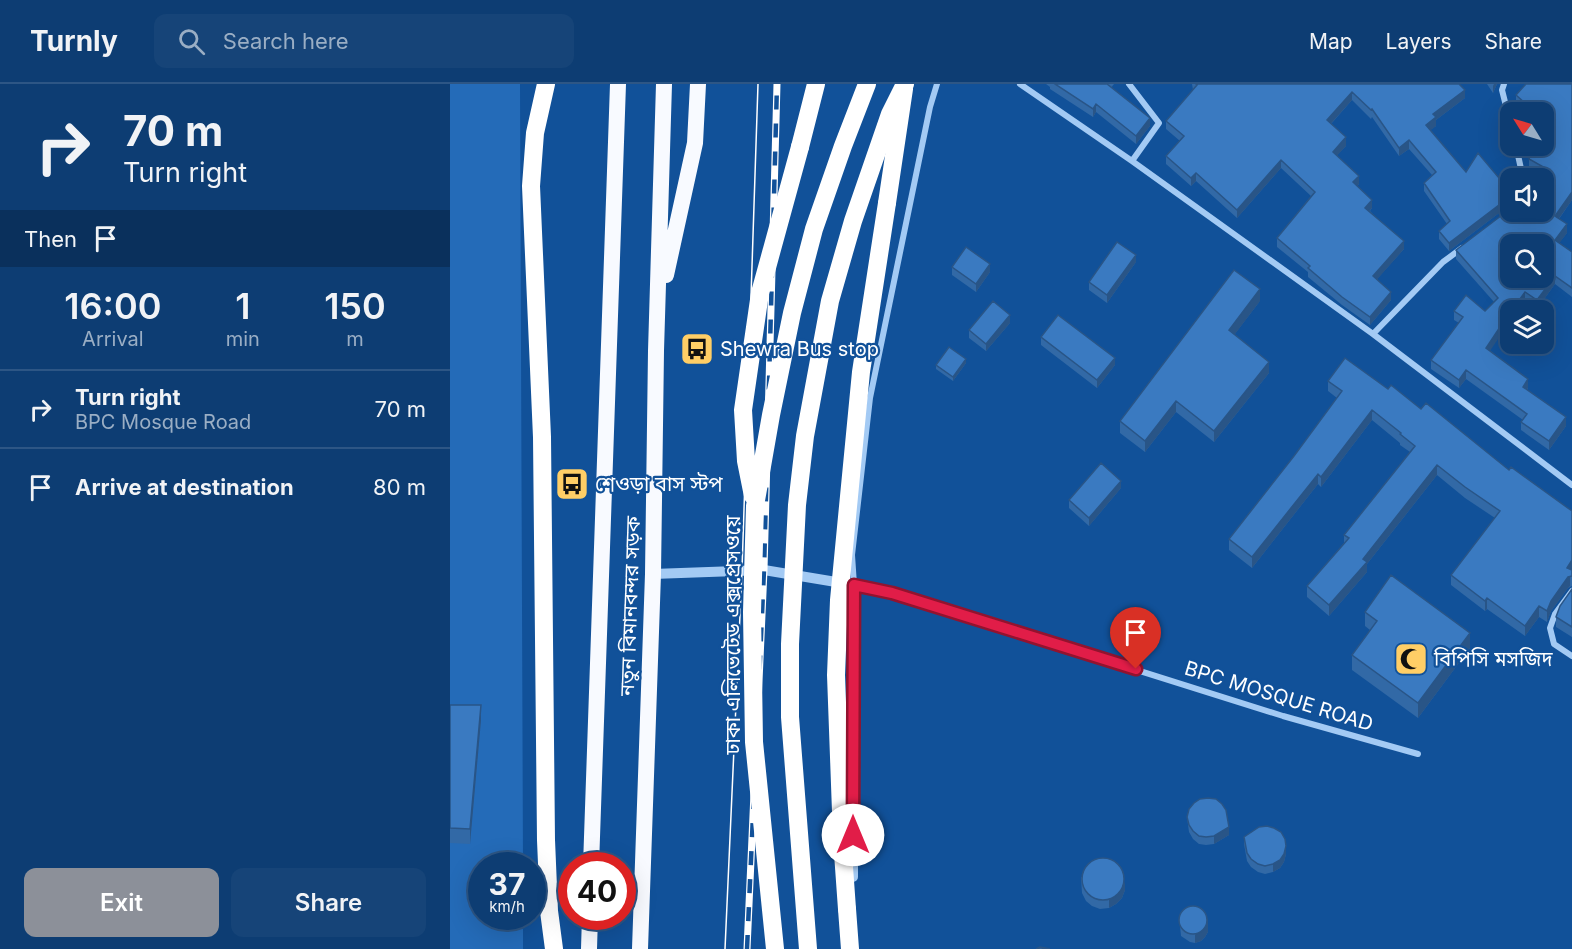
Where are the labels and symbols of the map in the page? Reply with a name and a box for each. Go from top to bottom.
north arrow [1500,102,1554,156]
bus stop icon: Shewra Bus stop [679,331,715,367]
place label: Shewra Bus stop [720,337,879,361]
bus stop icon: শেওড়া বাস স্টপ [554,466,590,502]
place label: শেওড়া বাস স্টপ [595,472,723,496]
street label: নতুন বিমানবন্দর সড়ক [615,515,646,697]
street label: ঢাকা এলিভেটেড এক্সপ্রেসওয়ে [721,515,745,756]
pin [1110,607,1161,669]
mosque icon: বিপিসি মসজিদ [1393,641,1429,677]
place label: বিপিসি মসজিদ [1433,647,1554,671]
street label: BPC MOSQUE ROAD [1182,656,1376,736]
position arrow [821,803,885,867]
speed limit sign: 40 [558,852,636,930]

